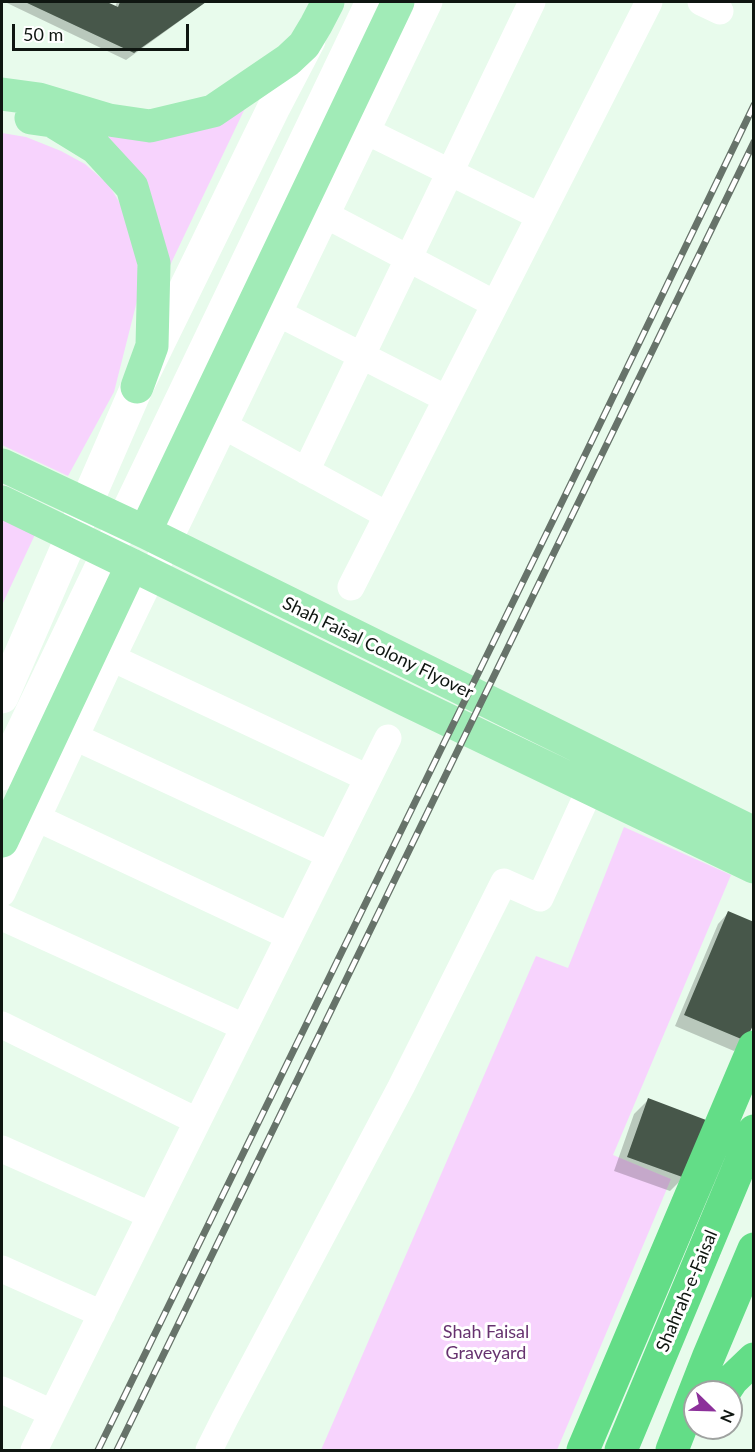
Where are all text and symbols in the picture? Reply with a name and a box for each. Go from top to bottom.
scale bar [15,12,192,50]
text: 50 m [23,23,63,45]
street label: Shah Faisal Colony Flyover [279,592,477,704]
street label: Shahrah-e-Faisal [652,1227,722,1355]
park label: Shah Faisal Graveyard [443,1321,529,1364]
north arrow [683,1380,743,1440]
text: N [717,1407,739,1426]

